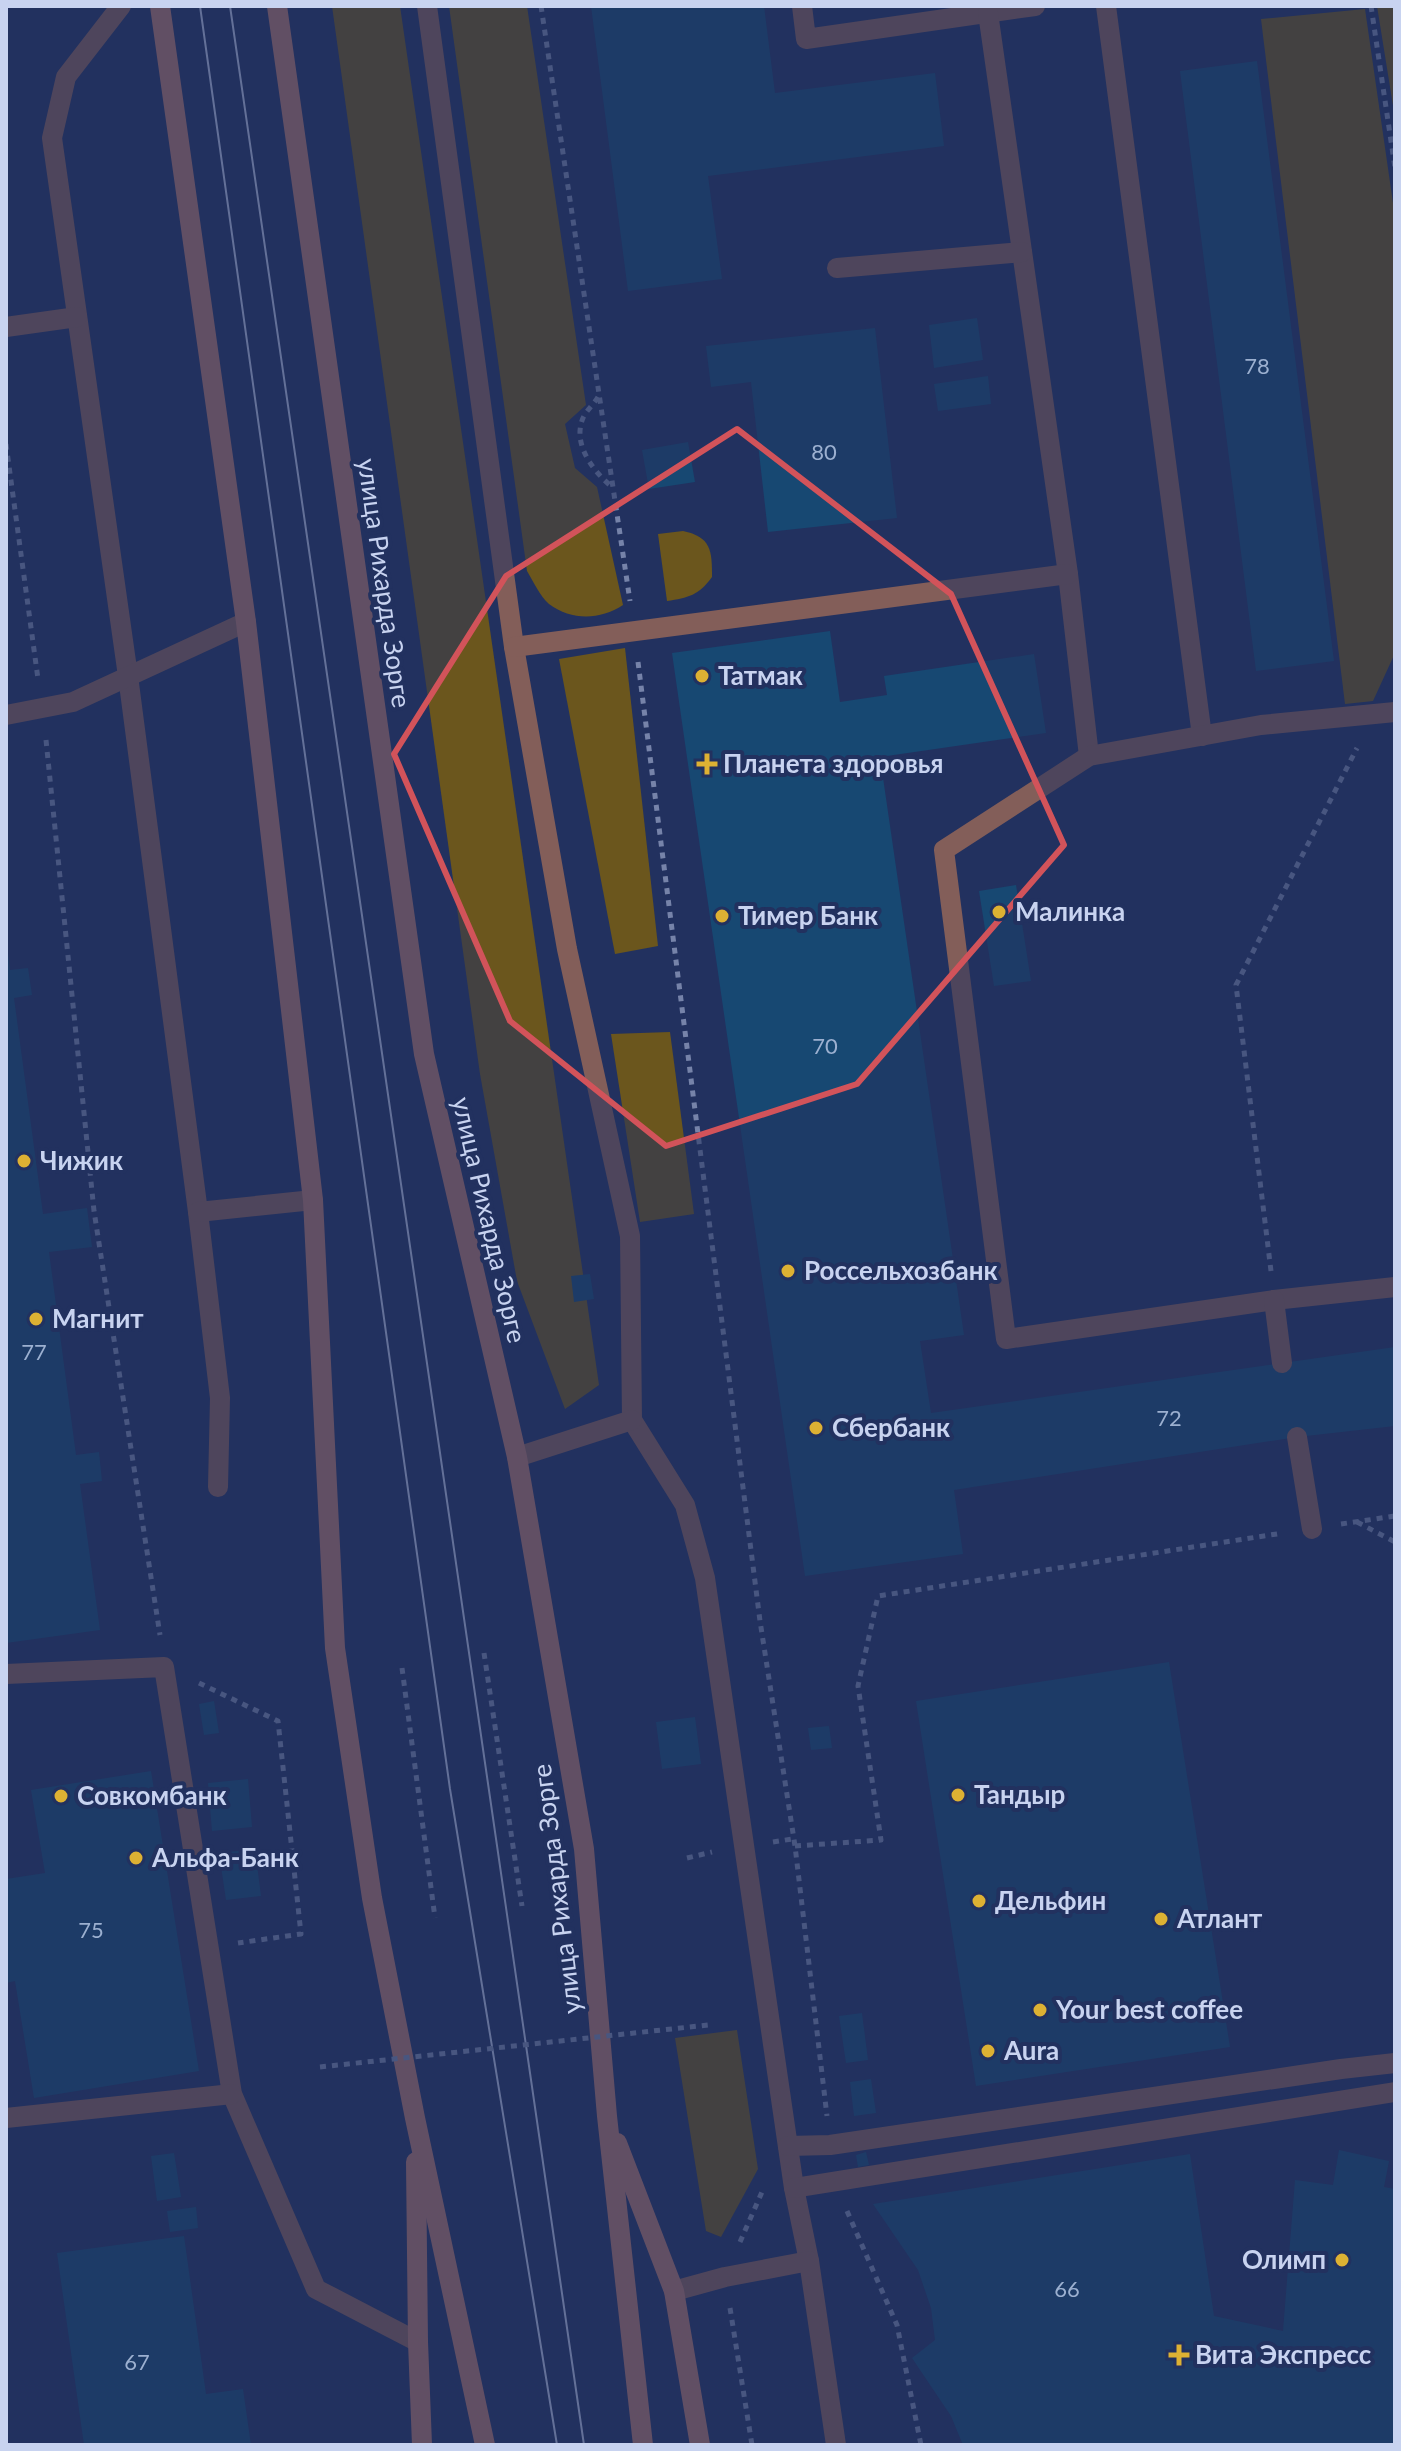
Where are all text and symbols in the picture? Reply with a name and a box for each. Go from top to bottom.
house number: 78 [1244,352,1270,379]
house number: 80 [811,438,837,465]
street label: улица Рихарда Зорге [352,456,418,710]
place label: Татмак [718,659,803,691]
marker: Татмак [693,667,711,685]
place label: Планета здоровья [723,747,944,779]
marker: Планета здоровья [698,755,716,773]
place label: Малинка [1015,895,1125,927]
place label: Тимер Банк [738,899,878,931]
marker: Малинка [990,903,1008,921]
marker: Тимер Банк [713,907,731,925]
house number: 70 [812,1032,838,1059]
street label: улица Рихарда Зорге [446,1094,534,1346]
place label: Чижик [40,1144,123,1176]
marker: Чижик [15,1152,33,1170]
place label: Россельхозбанк [804,1254,998,1286]
marker: Россельхозбанк [779,1262,797,1280]
place label: Магнит [52,1302,144,1334]
marker: Магнит [27,1310,45,1328]
house number: 77 [21,1338,47,1365]
house number: 72 [1156,1404,1182,1431]
place label: Сбербанк [832,1411,950,1443]
marker: Сбербанк [807,1419,825,1437]
street label: улица Рихарда Зорге [525,1762,587,2016]
place label: Тандыр [974,1778,1065,1810]
place label: Совкомбанк [77,1779,227,1811]
marker: Тандыр [949,1786,967,1804]
marker: Совкомбанк [52,1787,70,1805]
place label: Альфа-Банк [151,1841,299,1873]
marker: Альфа-Банк [127,1849,145,1867]
place label: Дельфин [995,1884,1106,1916]
marker: Дельфин [970,1892,988,1910]
place label: Атлант [1176,1902,1263,1934]
marker: Атлант [1152,1910,1170,1928]
house number: 75 [78,1916,104,1943]
place label: Your best coffee [1055,1993,1243,2025]
marker: Your best coffee [1031,2001,1049,2019]
place label: Aura [1003,2034,1059,2066]
marker: Aura [979,2042,997,2060]
place label: Олимп [1242,2243,1326,2275]
marker: Олимп [1333,2251,1351,2269]
house number: 66 [1054,2275,1080,2302]
place label: Вита Экспресс [1195,2338,1372,2370]
marker: Вита Экспресс [1170,2346,1188,2364]
house number: 67 [124,2348,150,2375]

